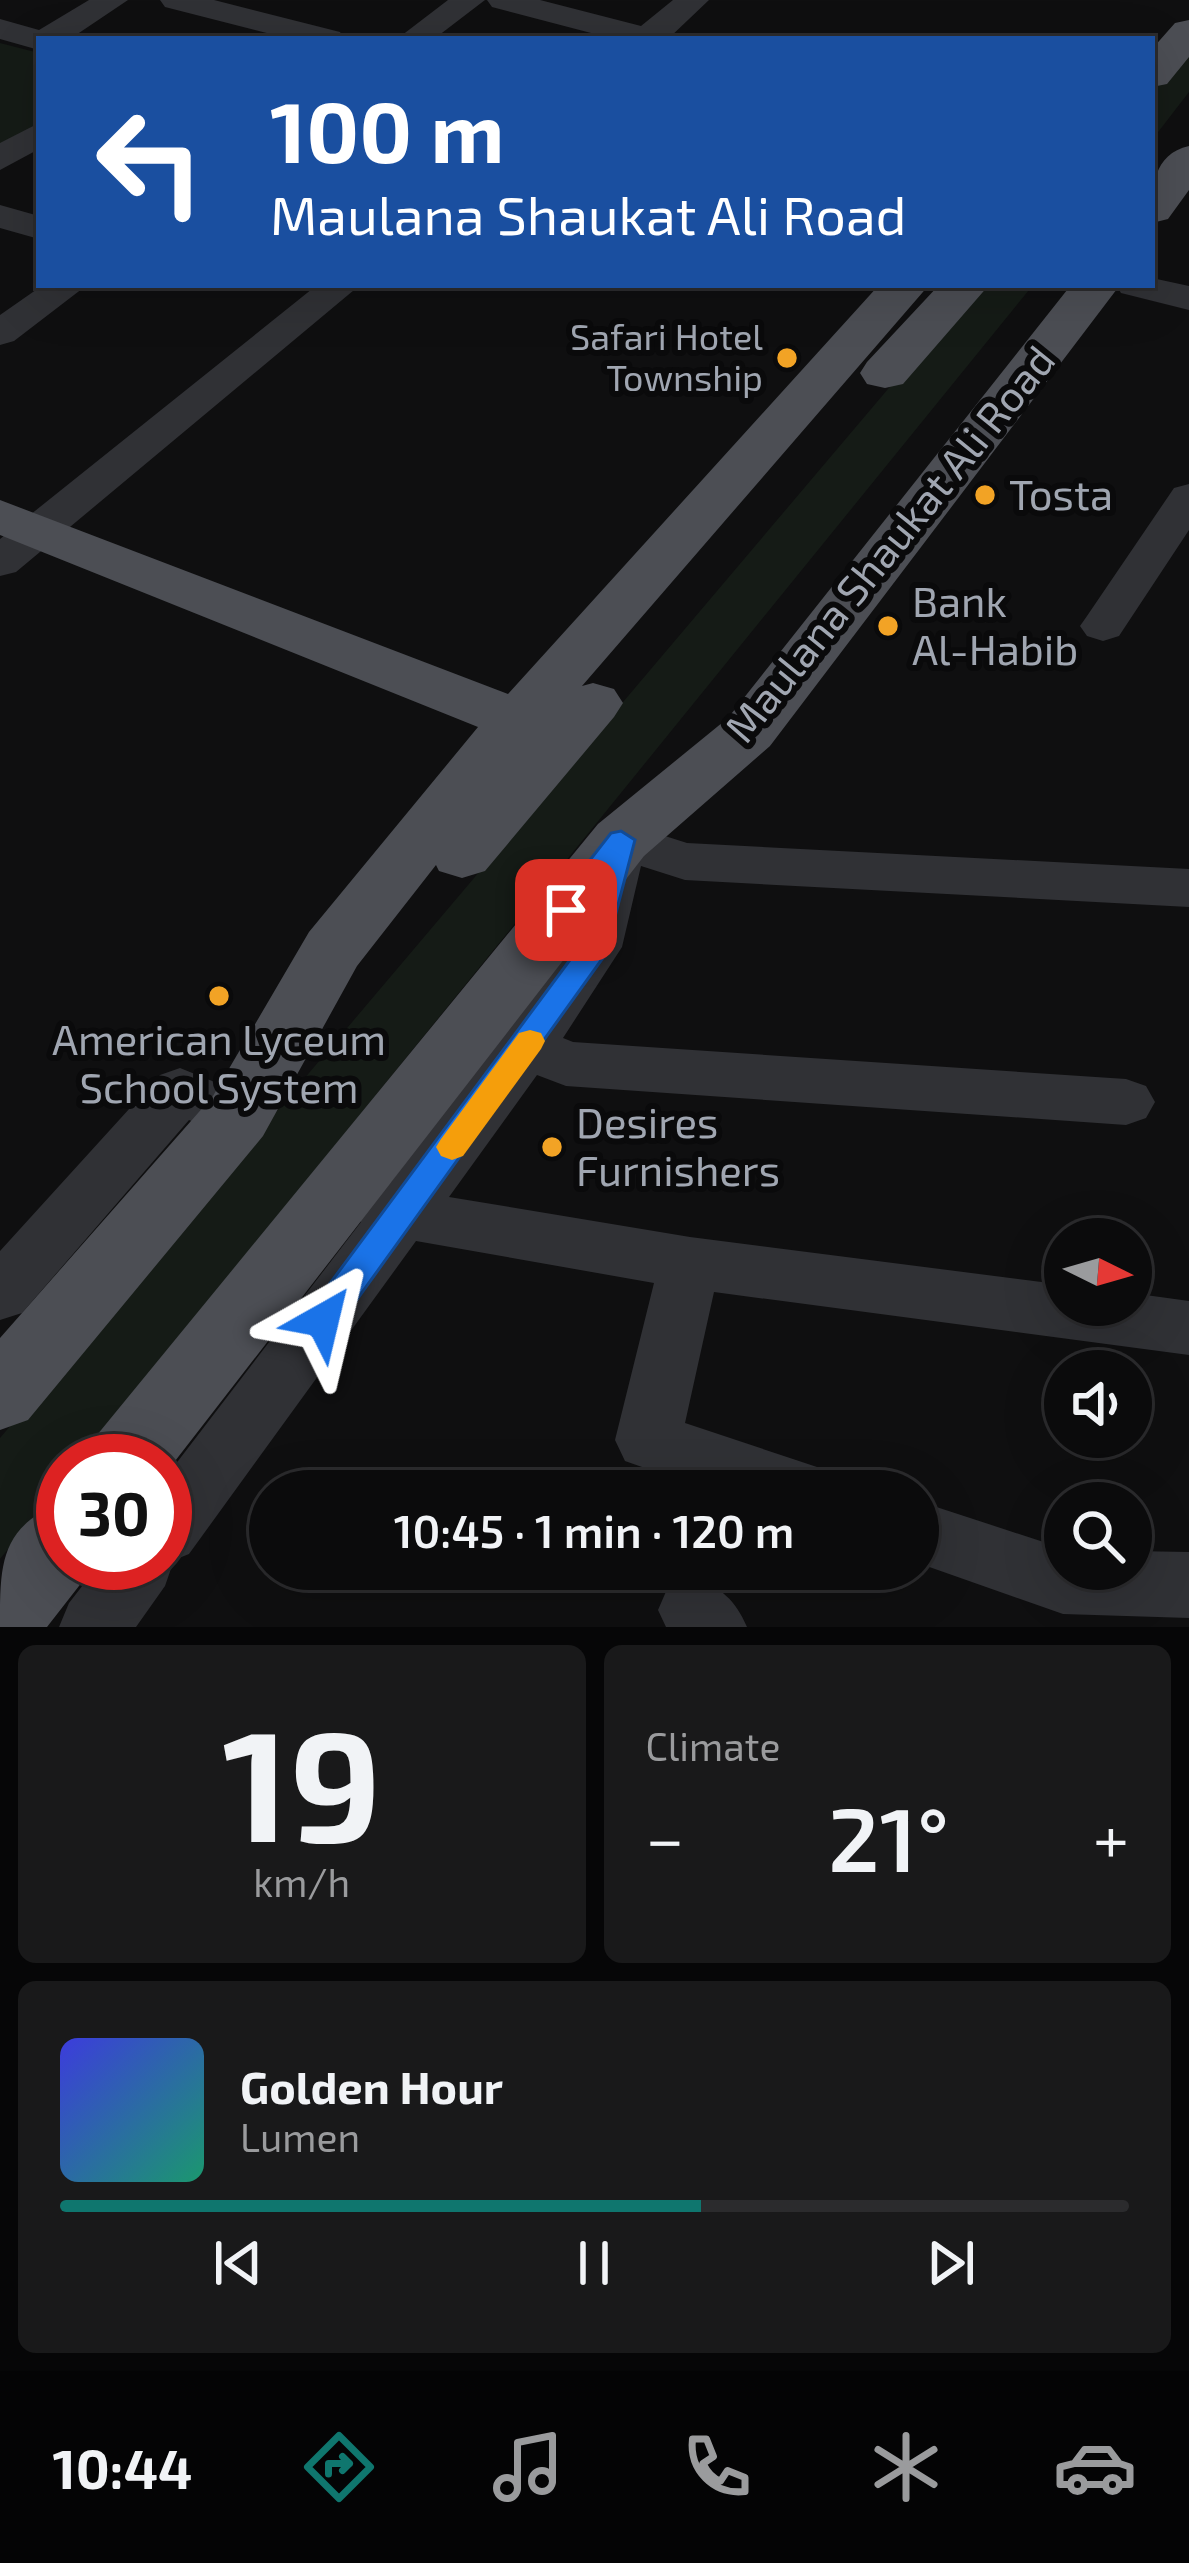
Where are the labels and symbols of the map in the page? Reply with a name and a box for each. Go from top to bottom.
place label: Safari Hotel Township [570,314,763,398]
street label: Maulana Shaukat Ali Road [713,335,1064,751]
marker: Safari Hotel Township [774,345,800,371]
place label: Tosta [1009,468,1113,518]
marker: Tosta [972,482,998,508]
place label: Bank Al-Habib [912,575,1078,673]
marker: Bank Al-Habib [875,613,901,639]
pin [515,859,617,961]
marker: American Lyceum School System [206,983,232,1009]
place label: American Lyceum School System [52,1013,386,1111]
place label: Desires Furnishers [576,1096,780,1194]
marker: Desires Furnishers [539,1134,565,1160]
north arrow [1044,1218,1152,1326]
position arrow [260,1257,386,1383]
speed limit sign: 30 [36,1434,192,1590]

